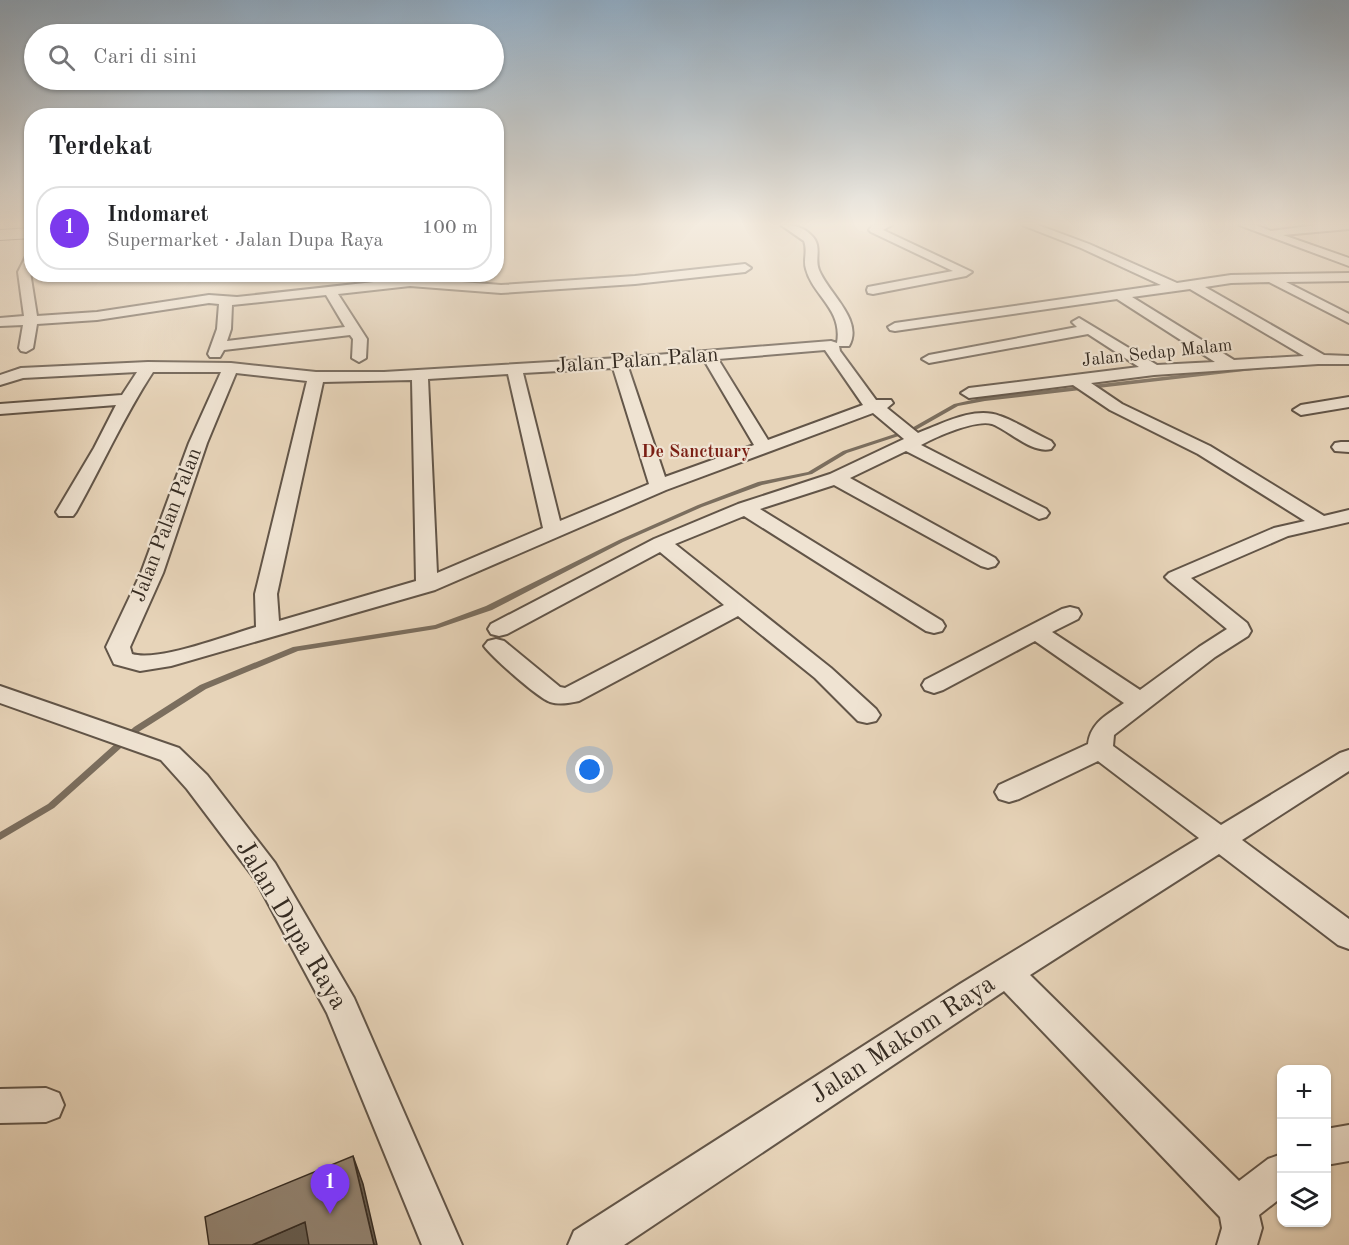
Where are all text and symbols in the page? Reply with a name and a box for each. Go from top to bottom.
search box [24,24,504,90]
icon: search [45,41,78,74]
text: Cari di sini [93,46,197,68]
text: Terdekat [48,134,152,160]
text: Indomaret [107,204,209,226]
text: 1 [64,218,75,238]
text: 100 m [422,218,478,238]
text: Supermarket · Jalan Dupa Raya [107,231,383,251]
street label: Jalan Sedap Malam [1081,336,1233,370]
street label: Jalan Palan Palan [555,345,719,377]
district label: De Sanctuary [641,443,751,461]
street label: Jalan Palan Palan [128,445,206,605]
your location [575,755,604,784]
street label: Jalan Dupa Raya [230,836,352,1014]
street label: Jalan Makom Raya [806,971,1000,1109]
map controls [1277,1065,1331,1227]
button: + [1277,1065,1331,1119]
button: − [1277,1119,1331,1173]
pin: 1 [310,1164,350,1214]
button: layers [1277,1173,1331,1227]

